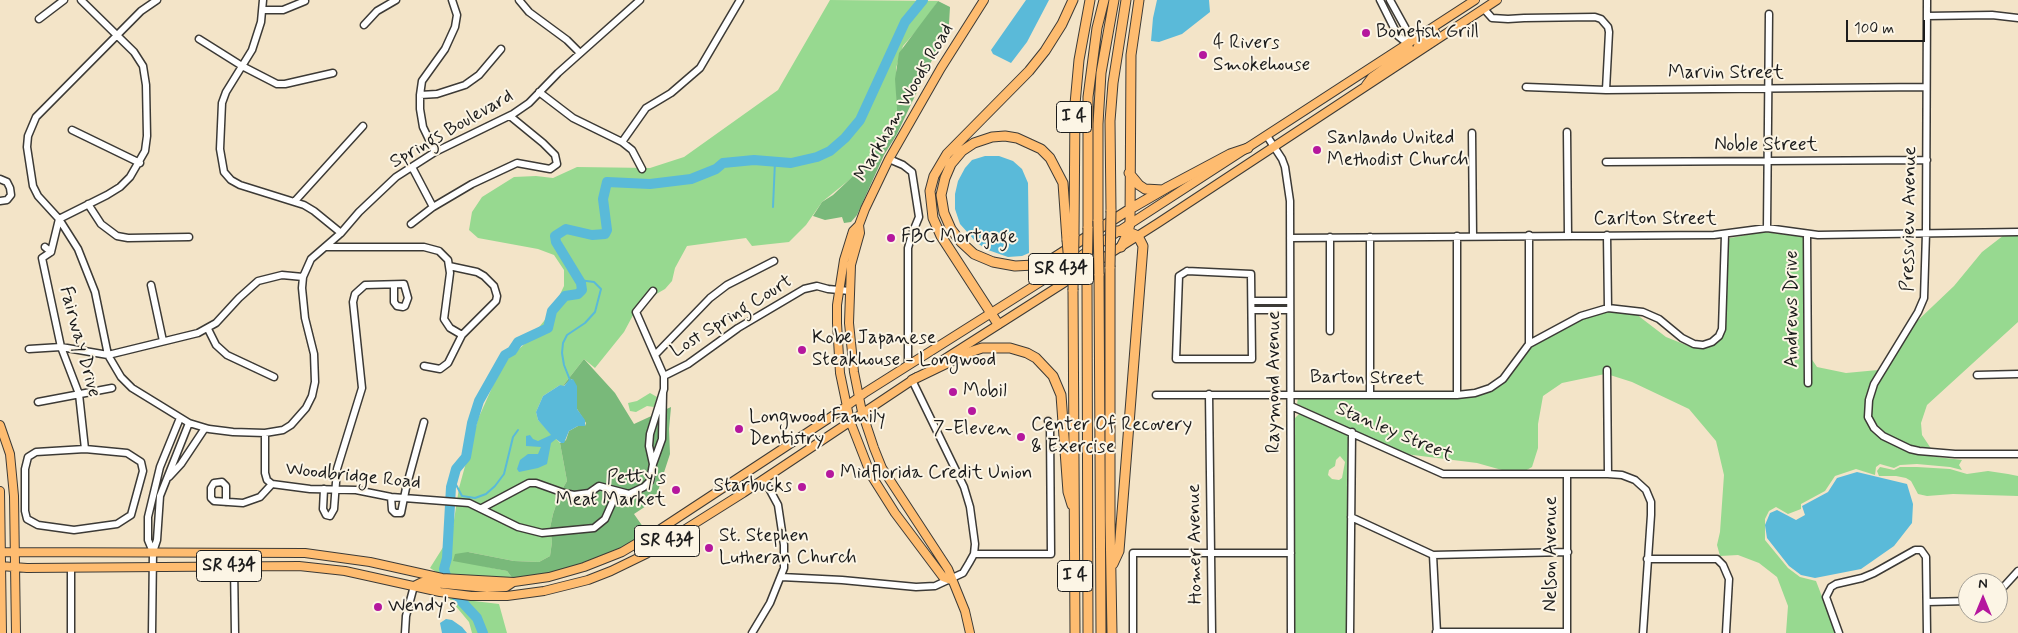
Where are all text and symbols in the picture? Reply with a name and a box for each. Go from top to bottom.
scale bar [1848,10,1927,42]
text: 100 m [1854,19,1894,39]
street label: Markham Woods Road [851,20,959,186]
place label: Bonefish Grill [1376,22,1479,44]
marker: Bonefish Grill [1360,27,1372,39]
place label: 4 Rivers Smokehouse [1213,33,1310,77]
marker: 4 Rivers Smokehouse [1197,49,1209,61]
street label: Marvin Street [1668,63,1784,85]
street label: Springs Boulevard [386,85,518,175]
road number: I 4 [1056,101,1092,132]
place label: Sanlando United Methodist Church [1327,128,1469,172]
street label: Noble Street [1714,135,1818,157]
marker: Sanlando United Methodist Church [1311,144,1323,156]
street label: Pressview Avenue [1897,146,1923,292]
street label: Carlton Street [1593,209,1717,231]
place label: FBC Mortgage [901,227,1017,249]
marker: FBC Mortgage [885,232,897,244]
street label: Andrews Drive [1782,250,1804,368]
road number: SR 434 [1028,253,1094,284]
street label: Lost Spring Court [667,270,797,364]
street label: Fairway Drive [53,284,105,400]
street label: Raymond Avenue [1264,311,1286,453]
place label: Kobe Japanese Steakhouse - Longwood [812,328,996,372]
marker: Kobe Japanese Steakhouse - Longwood [796,344,808,356]
street label: Barton Street [1310,367,1424,391]
place label: Mobil [963,381,1007,403]
marker: Mobil [947,386,959,398]
street label: Stanley Street [1332,398,1456,468]
marker: 7-Eleven [966,405,978,417]
place label: Longwood Family Dentistry [749,407,886,451]
place label: Center Of Recovery & Exercise [1031,415,1192,459]
place label: 7-Eleven [933,419,1011,441]
marker: Longwood Family Dentistry [733,423,745,435]
marker: Center Of Recovery & Exercise [1015,431,1027,443]
street label: Woodbridge Road [284,459,422,495]
place label: Midflorida Credit Union [840,463,1032,485]
place label: Petty's Meat Market [556,468,666,512]
marker: Midflorida Credit Union [824,468,836,480]
place label: Starbucks [714,476,792,498]
marker: Starbucks [796,481,808,493]
street label: Homer Avenue [1184,483,1208,605]
marker: Petty's Meat Market [670,484,682,496]
street label: Nelson Avenue [1541,496,1563,612]
road number: SR 434 [634,526,700,556]
place label: St. Stephen Lutheran Church [719,526,857,570]
marker: St. Stephen Lutheran Church [703,542,715,554]
road number: SR 434 [196,550,262,582]
road number: I 4 [1058,560,1092,592]
north arrow [1958,573,2008,623]
text: N [1978,575,1988,593]
place label: Wendy's [388,596,456,618]
marker: Wendy's [372,601,384,613]

